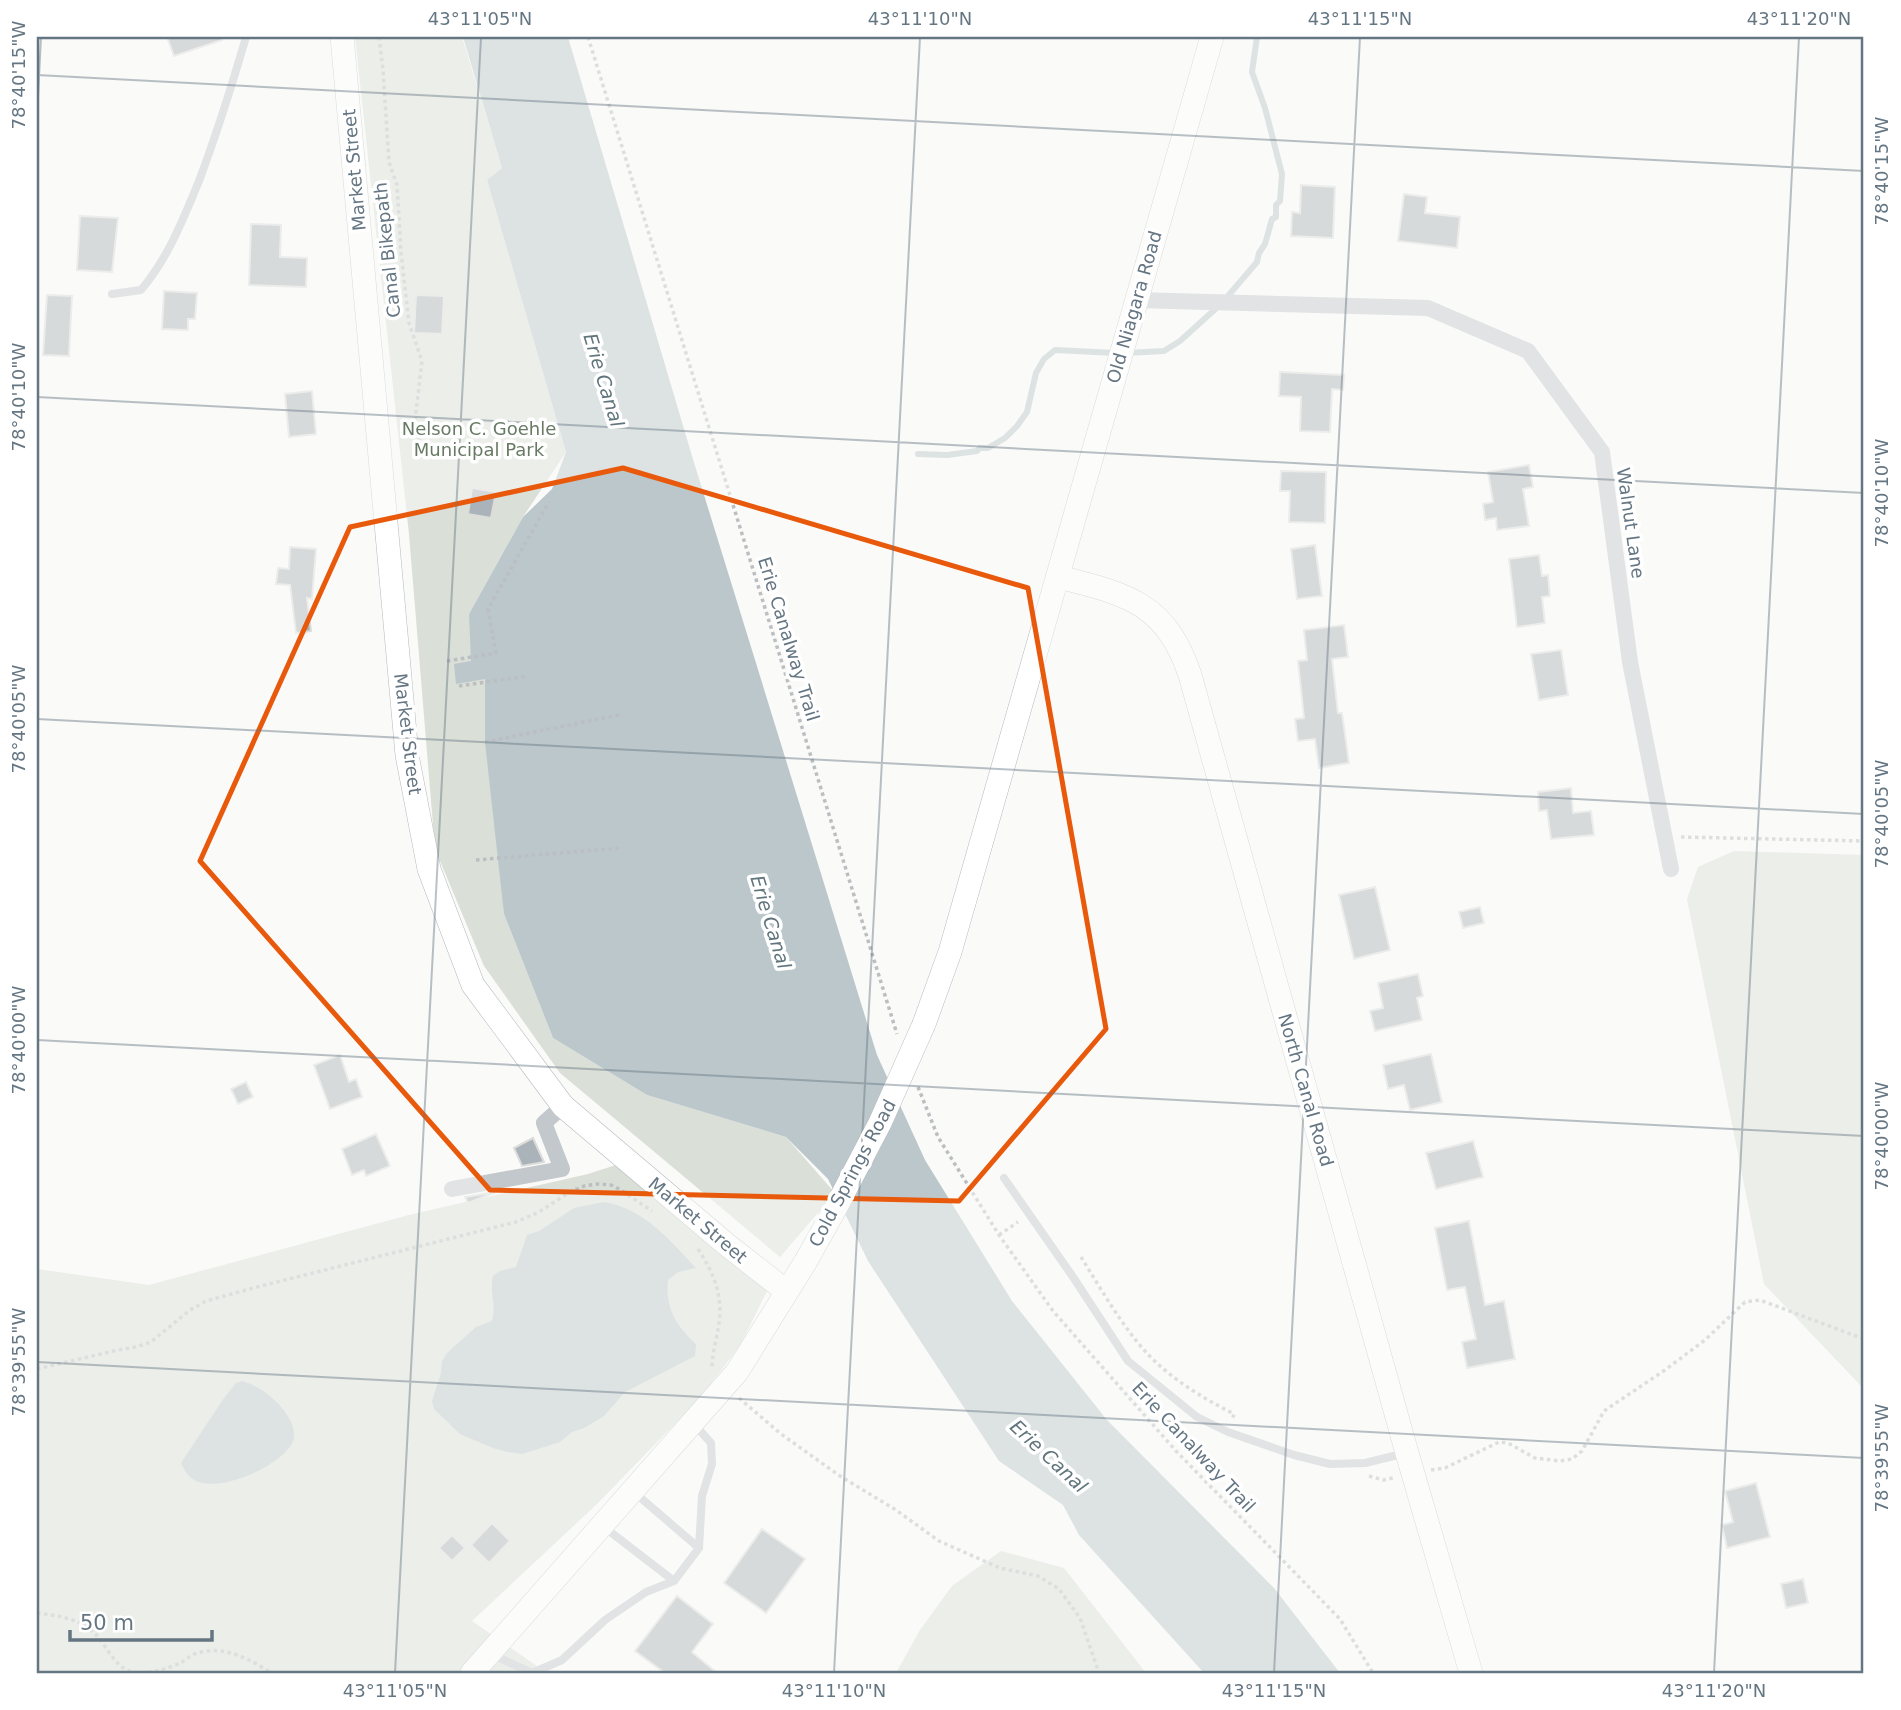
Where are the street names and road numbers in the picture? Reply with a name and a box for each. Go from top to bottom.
street label: Market Street [338,108,370,232]
street label: Canal Bikepath [369,181,405,319]
street label: Old Niagara Road [1102,228,1166,386]
street label: Walnut Lane [1613,466,1649,580]
street label: Erie Canalway Trail [754,554,824,724]
street label: Market Street [390,672,426,796]
street label: North Canal Road [1274,1011,1338,1169]
street label: Cold Springs Road [804,1096,900,1250]
street label: Market Street [644,1173,752,1267]
street label: Erie Canalway Trail [1128,1377,1260,1517]

